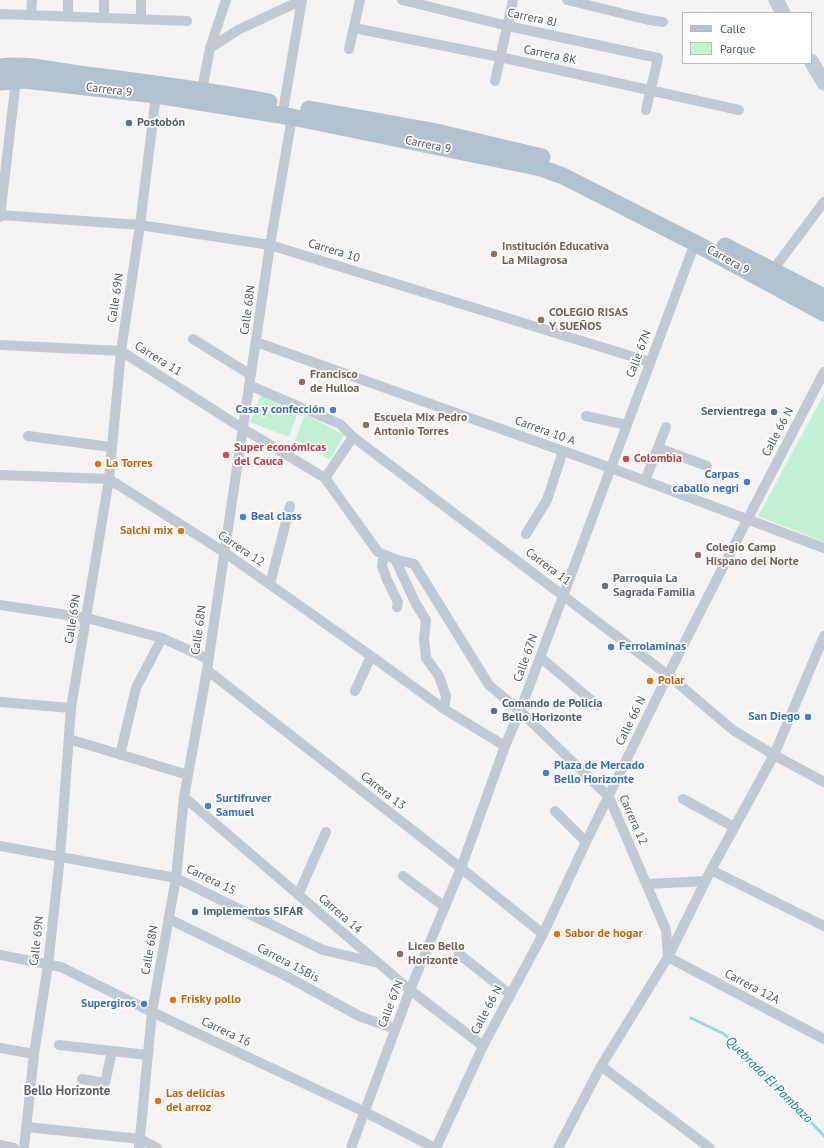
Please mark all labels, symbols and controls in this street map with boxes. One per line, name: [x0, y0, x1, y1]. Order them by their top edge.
street label: Carrera 8J: [506, 6, 558, 30]
legend: [682, 12, 812, 64]
text: Calle: [720, 21, 746, 36]
text: Parque: [720, 41, 755, 56]
street label: Carrera 8K: [522, 42, 578, 68]
street label: Carrera 9: [85, 80, 133, 100]
place label: Postobón: [137, 116, 185, 130]
marker: Postobón: [124, 118, 134, 128]
street label: Carrera 9: [404, 133, 452, 157]
street label: Carrera 10: [306, 236, 362, 266]
place label: Institución Educativa La Milagrosa: [502, 240, 609, 268]
street label: Carrera 9: [704, 242, 752, 278]
marker: Institución Educativa La Milagrosa: [489, 249, 499, 259]
street label: Calle 69N: [105, 272, 127, 324]
street label: Calle 68N: [237, 284, 259, 336]
place label: COLEGIO RISAS Y SUEÑOS: [549, 306, 628, 334]
marker: COLEGIO RISAS Y SUEÑOS: [536, 315, 546, 325]
street label: Calle 67N: [623, 328, 655, 380]
street label: Carrera 11: [132, 339, 184, 379]
place label: Francisco de Hulloa: [310, 368, 359, 396]
marker: Francisco de Hulloa: [297, 377, 307, 387]
place label: Casa y confección: [235, 403, 325, 417]
marker: Casa y confección: [328, 405, 338, 415]
place label: Servientrega: [701, 405, 766, 419]
street label: Calle 66 N: [759, 405, 797, 459]
marker: Servientrega: [769, 407, 779, 417]
place label: Escuela Mix Pedro Antonio Torres: [374, 411, 467, 439]
street label: Carrera 10 A: [513, 413, 577, 449]
marker: Escuela Mix Pedro Antonio Torres: [361, 420, 371, 430]
place label: Super económicas del Cauca: [234, 441, 326, 469]
marker: Super económicas del Cauca: [221, 450, 231, 460]
place label: Colombia: [634, 452, 682, 466]
marker: Colombia: [621, 454, 631, 464]
place label: La Torres: [106, 457, 152, 471]
marker: La Torres: [93, 459, 103, 469]
place label: Carpas caballo negri: [672, 468, 739, 496]
marker: Carpas caballo negri: [742, 477, 752, 487]
place label: Beal class: [251, 510, 302, 524]
marker: Beal class: [238, 512, 248, 522]
place label: Salchi mix: [120, 524, 173, 538]
marker: Salchi mix: [176, 526, 186, 536]
street label: Carrera 12: [215, 528, 267, 570]
place label: Colegio Camp Hispano del Norte: [706, 541, 799, 569]
street label: Carrera 11: [522, 545, 574, 589]
marker: Colegio Camp Hispano del Norte: [693, 550, 703, 560]
place label: Parroquia La Sagrada Familia: [613, 572, 695, 600]
marker: Parroquia La Sagrada Familia: [600, 581, 610, 591]
street label: Calle 69N: [62, 593, 84, 645]
street label: Calle 68N: [188, 604, 210, 656]
street label: Calle 67N: [511, 632, 541, 684]
place label: Ferrolaminas: [619, 640, 686, 654]
marker: Ferrolaminas: [606, 642, 616, 652]
place label: Polar: [658, 674, 685, 688]
marker: Polar: [645, 676, 655, 686]
street label: Calle 66 N: [613, 694, 649, 748]
place label: Comando de Policia Bello Horizonte: [502, 697, 602, 725]
marker: Comando de Policia Bello Horizonte: [489, 706, 499, 716]
place label: San Diego: [748, 710, 800, 724]
marker: San Diego: [803, 712, 813, 722]
place label: Plaza de Mercado Bello Horizonte: [554, 759, 644, 787]
marker: Plaza de Mercado Bello Horizonte: [541, 768, 551, 778]
street label: Carrera 13: [358, 769, 408, 813]
place label: Surtifruver Samuel: [216, 792, 271, 820]
street label: Carrera 12: [616, 793, 650, 847]
marker: Surtifruver Samuel: [203, 801, 213, 811]
street label: Carrera 15: [184, 862, 238, 898]
street label: Carrera 14: [315, 891, 365, 937]
place label: Implementos SIFAR: [203, 905, 304, 919]
marker: Implementos SIFAR: [190, 907, 200, 917]
street label: Calle 69N: [27, 915, 47, 967]
street label: Calle 68N: [139, 924, 161, 976]
place label: Sabor de hogar: [565, 927, 643, 941]
marker: Sabor de hogar: [552, 929, 562, 939]
place label: Liceo Bello Horizonte: [408, 940, 465, 968]
street label: Carrera 15Bis: [254, 941, 322, 985]
marker: Liceo Bello Horizonte: [395, 949, 405, 959]
street label: Carrera 12A: [722, 967, 782, 1007]
street label: Calle 67N: [375, 978, 407, 1030]
street label: Calle 66 N: [468, 983, 506, 1037]
place label: Frisky pollo: [181, 993, 241, 1007]
marker: Frisky pollo: [168, 995, 178, 1005]
place label: Supergiros: [81, 997, 136, 1011]
marker: Supergiros: [139, 999, 149, 1009]
street label: Carrera 16: [199, 1014, 253, 1050]
water label: Quebrada El Pambazo: [722, 1033, 816, 1127]
district label: Bello Horizonte: [24, 1083, 110, 1099]
place label: Las delicias del arroz: [166, 1087, 225, 1115]
marker: Las delicias del arroz: [153, 1096, 163, 1106]

